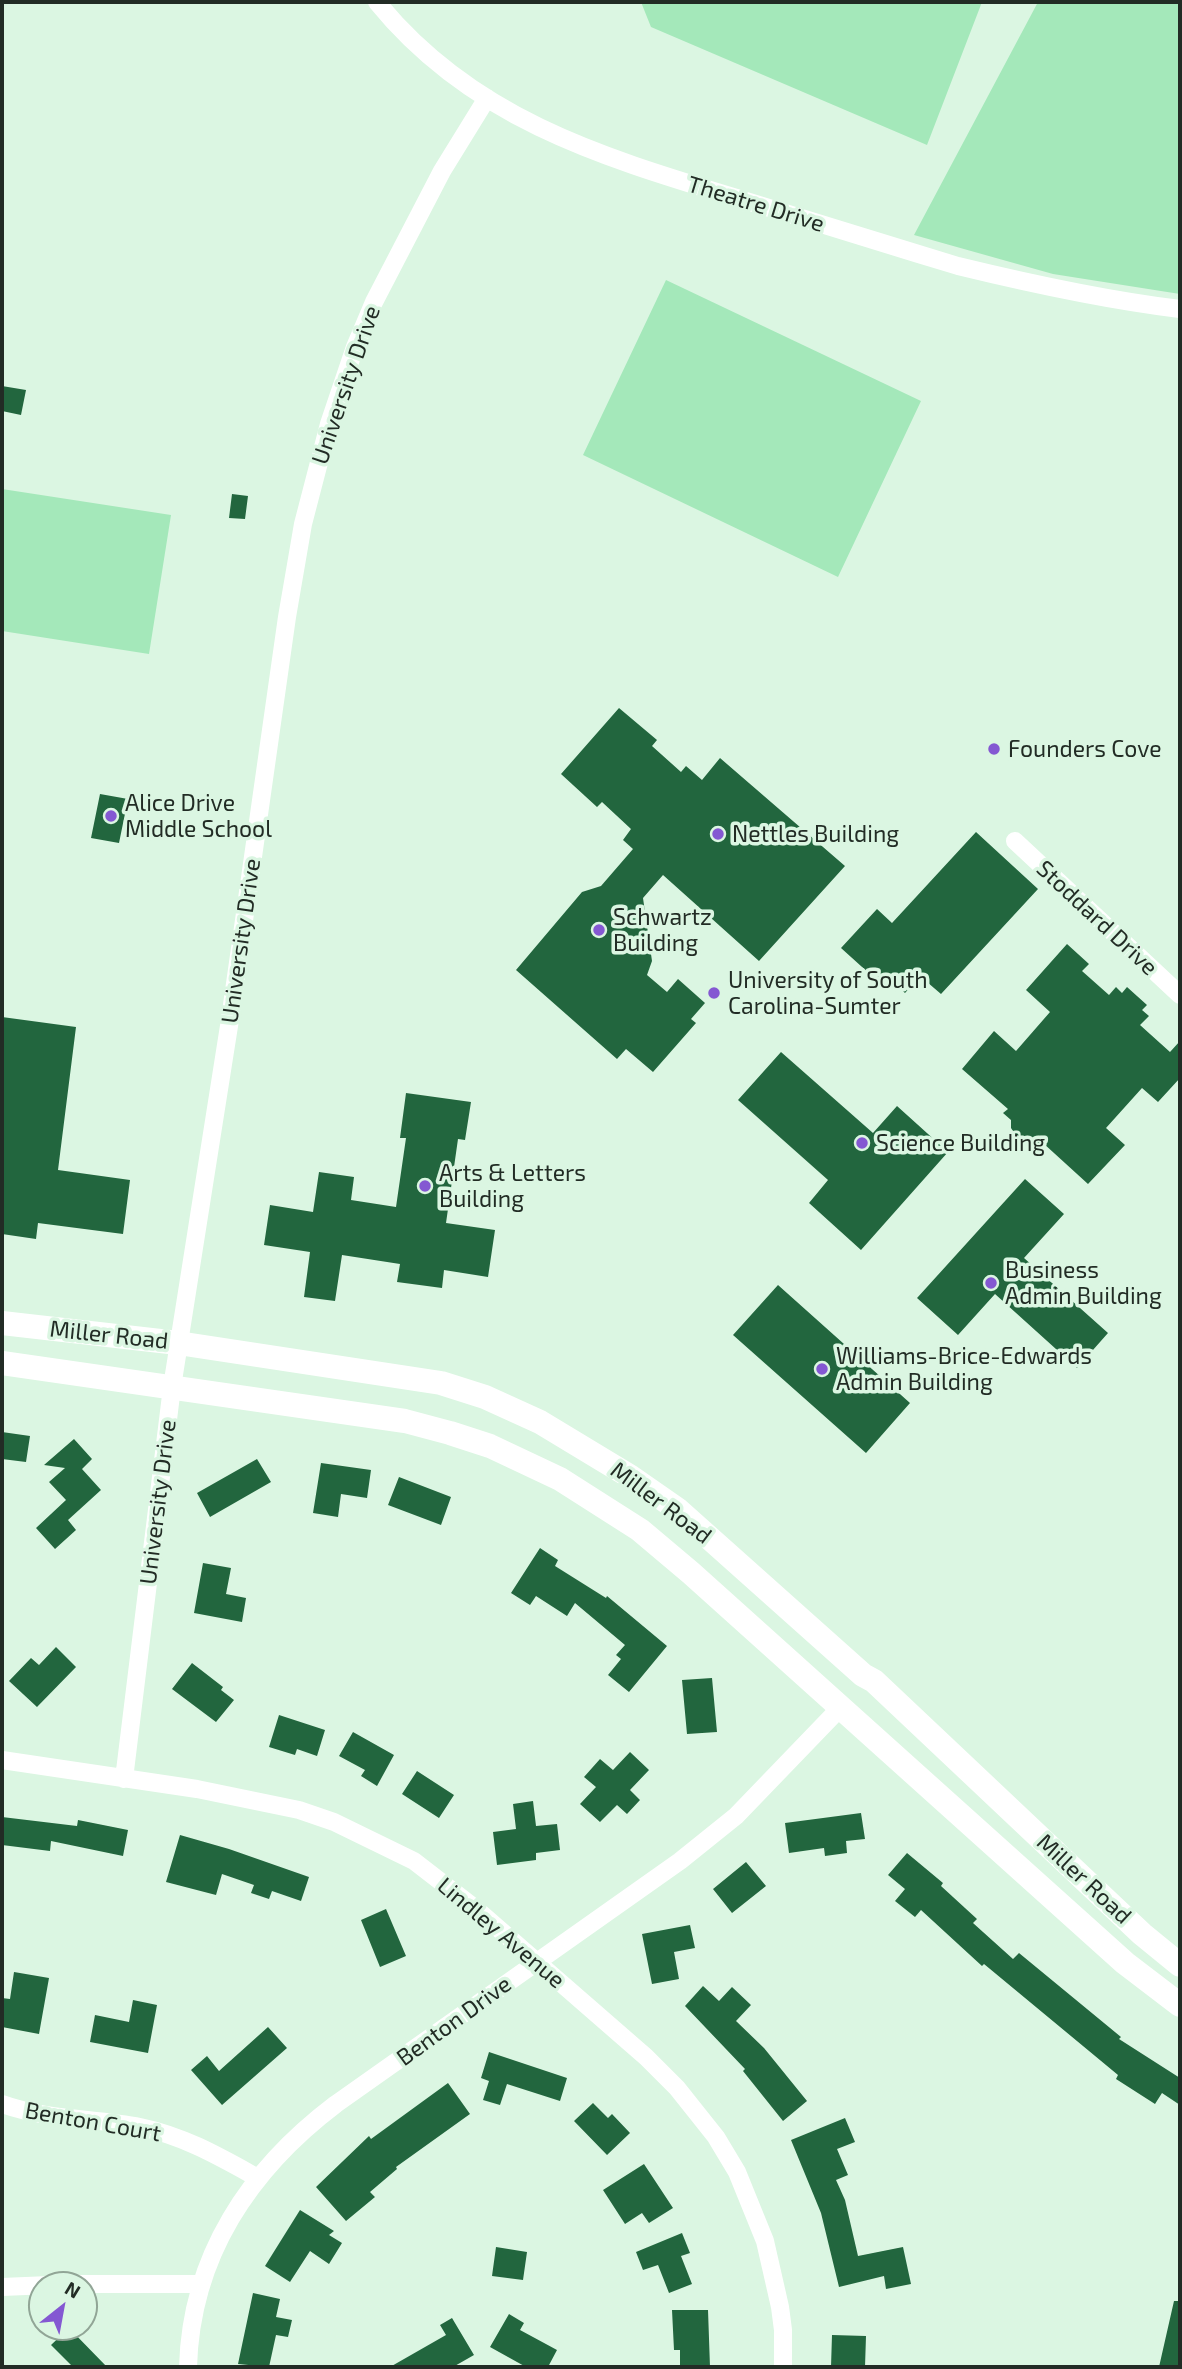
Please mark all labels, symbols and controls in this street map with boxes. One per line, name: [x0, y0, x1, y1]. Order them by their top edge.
street label: Theatre Drive: [684, 170, 828, 238]
street label: University Drive: [306, 302, 386, 468]
place label: Founders Cove: [1008, 735, 1162, 763]
marker: Founders Cove: [986, 741, 1002, 757]
place label: Alice Drive Middle School: [125, 789, 272, 843]
marker: Alice Drive Middle School: [103, 808, 119, 824]
place label: Nettles Building: [732, 820, 899, 848]
marker: Nettles Building: [710, 826, 726, 842]
street label: Stoddard Drive: [1031, 855, 1163, 981]
street label: University Drive: [216, 857, 266, 1025]
place label: Schwartz Building: [613, 903, 712, 957]
marker: Schwartz Building: [591, 922, 607, 938]
place label: University of South Carolina-Sumter: [728, 966, 928, 1020]
marker: University of South Carolina-Sumter: [706, 985, 722, 1001]
place label: Science Building: [876, 1129, 1045, 1157]
marker: Science Building: [854, 1135, 870, 1151]
place label: Arts & Letters Building: [439, 1159, 586, 1213]
marker: Arts & Letters Building: [417, 1178, 433, 1194]
place label: Business Admin Building: [1005, 1256, 1162, 1310]
marker: Business Admin Building: [983, 1275, 999, 1291]
street label: Miller Road: [48, 1315, 170, 1355]
place label: Williams-Brice-Edwards Admin Building: [836, 1342, 1092, 1396]
marker: Williams-Brice-Edwards Admin Building: [814, 1361, 830, 1377]
street label: University Drive: [134, 1418, 182, 1586]
street label: Miller Road: [605, 1456, 717, 1550]
street label: Miller Road: [1031, 1828, 1137, 1930]
street label: Lindley Avenue: [432, 1872, 570, 1994]
street label: Benton Drive: [391, 1970, 517, 2072]
street label: Benton Court: [23, 2096, 163, 2148]
north arrow: [28, 2271, 98, 2341]
text: N: [61, 2276, 85, 2303]

